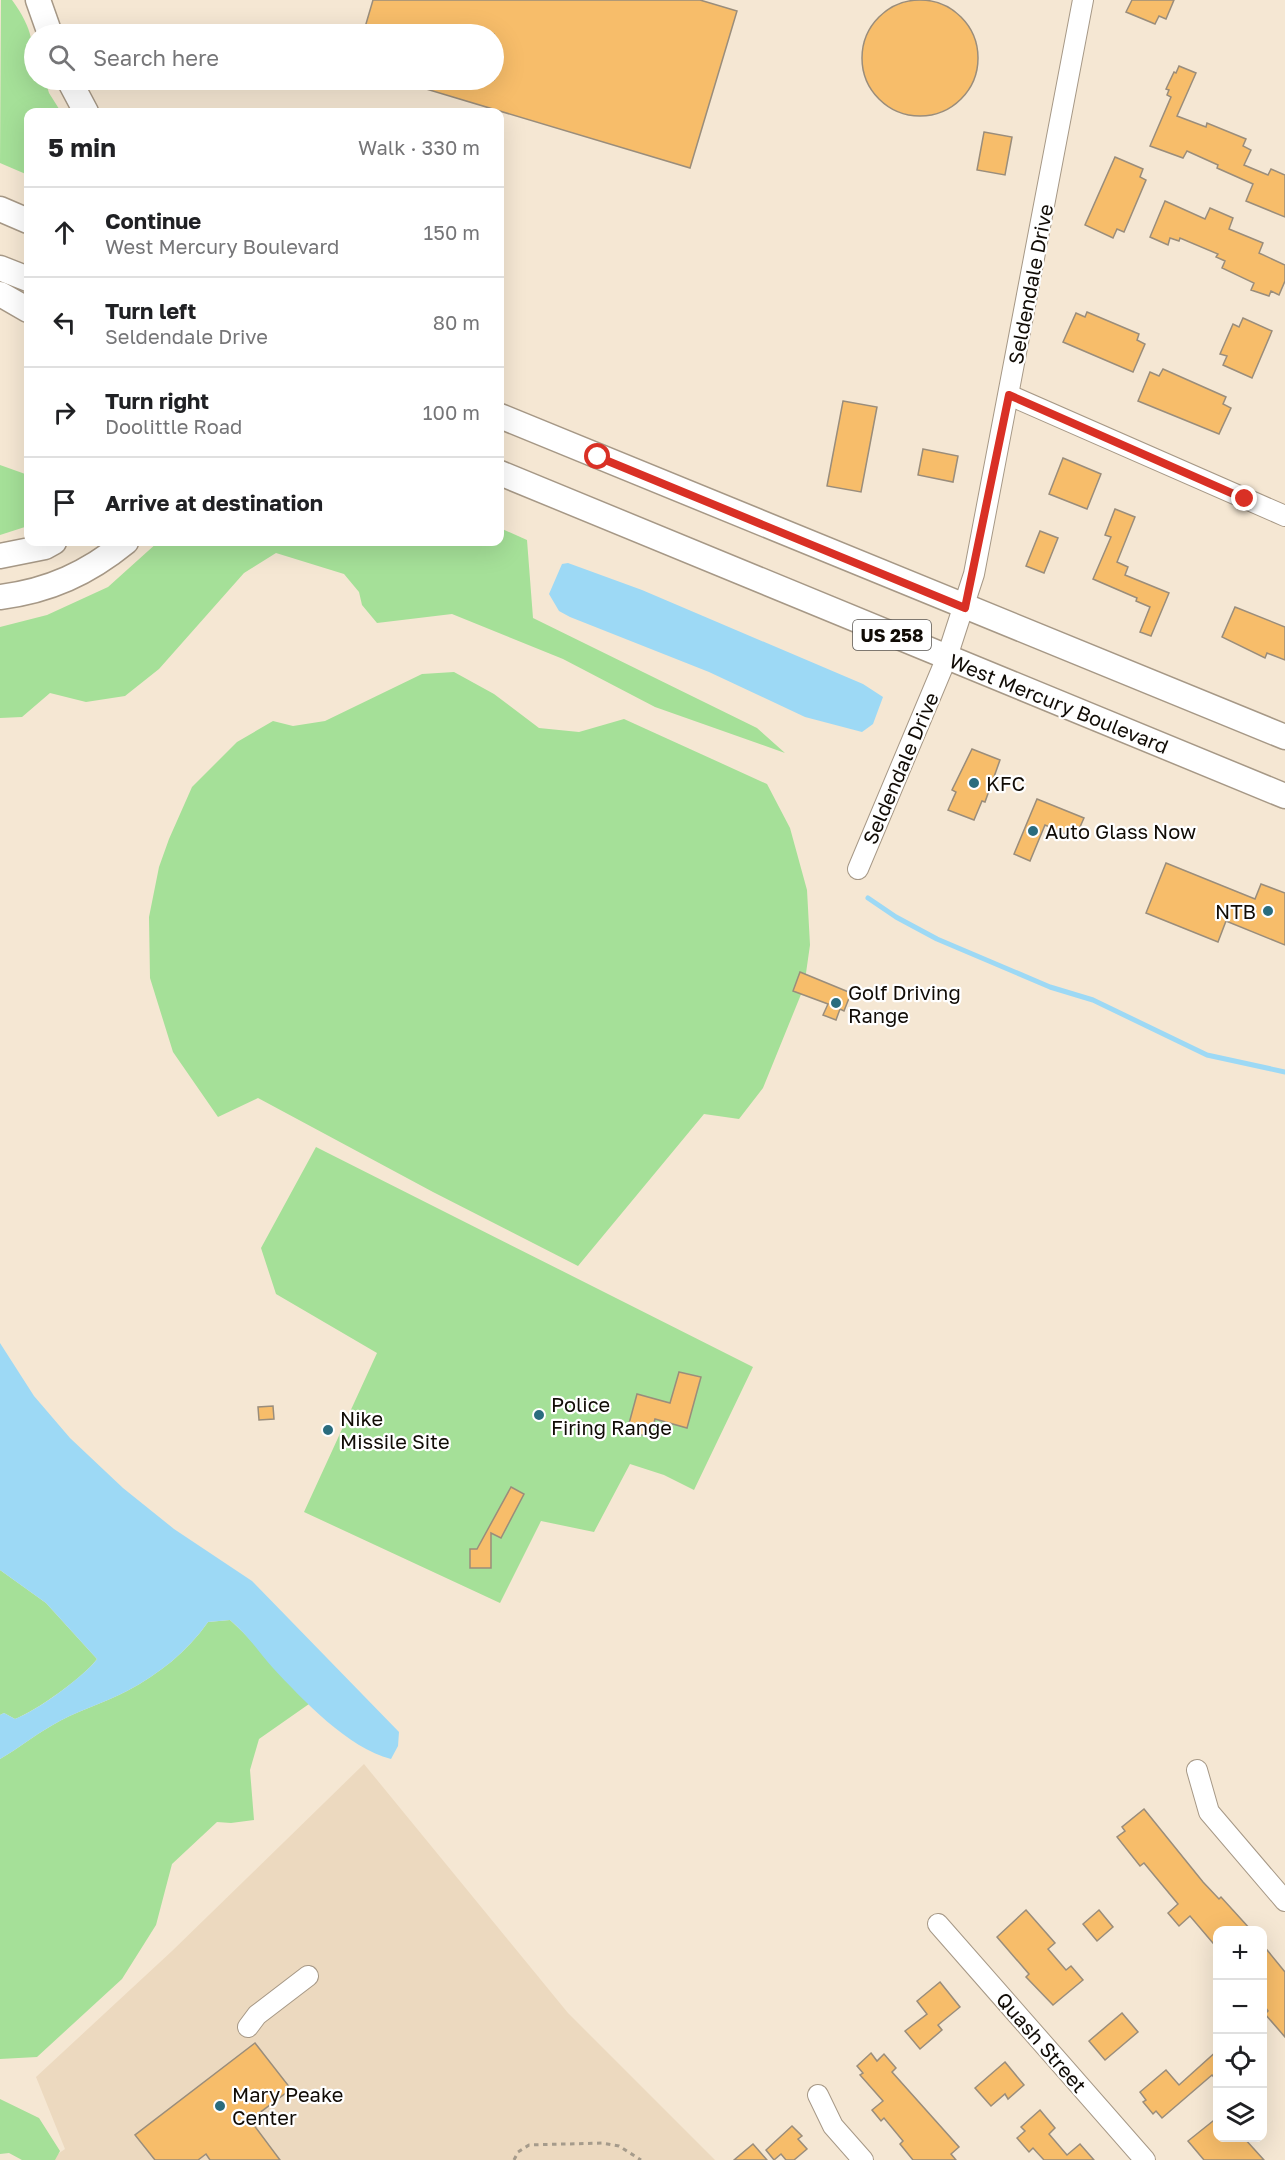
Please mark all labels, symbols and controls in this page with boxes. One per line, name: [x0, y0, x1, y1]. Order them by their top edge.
search box: [24, 24, 504, 90]
icon: search: [45, 41, 78, 74]
text: Search here: [93, 44, 219, 71]
text: 5 min: [48, 132, 116, 163]
text: Walk · 330 m: [358, 135, 480, 159]
street label: Seldendale Drive: [1003, 202, 1057, 366]
text: Continue: [105, 207, 201, 234]
icon: ahead: [48, 216, 81, 249]
text: 150 m: [424, 220, 480, 244]
text: West Mercury Boulevard: [105, 234, 339, 258]
text: Turn left: [105, 297, 196, 324]
icon: left: [48, 306, 81, 339]
text: 80 m: [433, 310, 480, 334]
text: Seldendale Drive: [105, 324, 268, 348]
text: Turn right: [105, 387, 209, 414]
icon: right: [48, 396, 81, 429]
text: 100 m: [423, 400, 480, 424]
text: Doolittle Road: [105, 414, 242, 438]
route start: [584, 443, 610, 469]
route end: [1231, 485, 1257, 511]
icon: arrive: [48, 486, 81, 519]
text: Arrive at destination: [105, 489, 323, 516]
road number: US 258: [853, 620, 931, 650]
street label: West Mercury Boulevard: [946, 648, 1172, 758]
street label: Seldendale Drive: [857, 688, 943, 848]
place label: KFC: [986, 771, 1025, 795]
marker: KFC: [967, 776, 981, 790]
place label: Auto Glass Now: [1045, 819, 1196, 843]
marker: Auto Glass Now: [1026, 824, 1040, 838]
place label: NTB: [1215, 899, 1256, 923]
marker: NTB: [1261, 904, 1275, 918]
place label: Golf Driving Range: [848, 980, 961, 1027]
marker: Golf Driving Range: [829, 996, 843, 1010]
place label: Police Firing Range: [551, 1392, 672, 1439]
place label: Nike Missile Site: [340, 1406, 450, 1453]
marker: Police Firing Range: [532, 1408, 546, 1422]
marker: Nike Missile Site: [321, 1423, 335, 1437]
map controls: [1213, 1926, 1267, 2142]
button: +: [1213, 1926, 1267, 1980]
button: −: [1213, 1980, 1267, 2034]
street label: Quash Street: [992, 1987, 1092, 2097]
button: locate: [1213, 2034, 1267, 2088]
place label: Mary Peake Center: [232, 2082, 343, 2129]
button: layers: [1213, 2088, 1267, 2142]
marker: Mary Peake Center: [213, 2099, 227, 2113]

